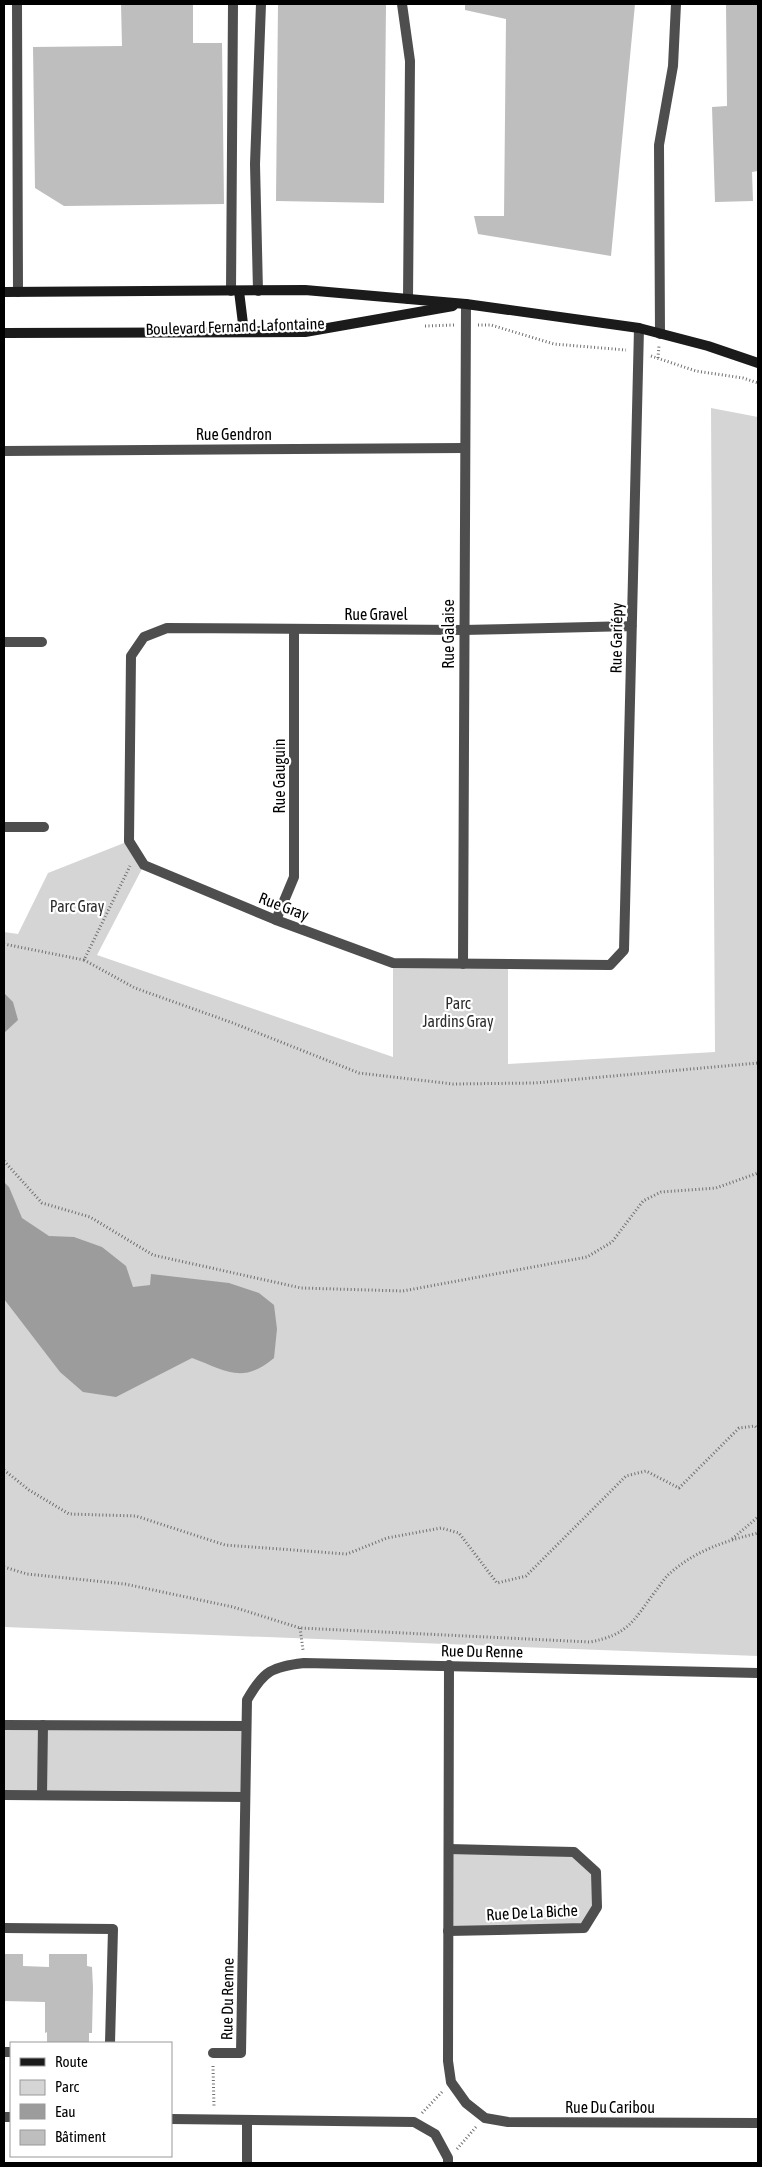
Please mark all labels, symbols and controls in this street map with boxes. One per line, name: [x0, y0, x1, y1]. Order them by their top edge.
street label: Boulevard Fernand-Lafontaine: [145, 314, 325, 338]
street label: Rue Gendron: [196, 425, 272, 443]
street label: Rue Galaise: [439, 599, 457, 669]
street label: Rue Gariépy: [606, 602, 627, 674]
street label: Rue Gravel: [344, 605, 408, 623]
street label: Rue Gauguin: [270, 739, 289, 813]
street label: Rue Gray: [256, 888, 312, 925]
park label: Parc Gray: [50, 897, 105, 916]
park label: Parc Jardins Gray: [422, 994, 494, 1031]
street label: Rue Du Renne: [441, 1641, 523, 1661]
street label: Rue De La Biche: [486, 1901, 578, 1923]
street label: Rue Du Renne: [217, 1958, 237, 2040]
legend: [10, 2042, 172, 2157]
text: Route: [55, 2053, 88, 2070]
text: Parc: [55, 2078, 79, 2095]
street label: Rue Du Caribou: [565, 2098, 655, 2116]
text: Eau: [55, 2103, 76, 2120]
text: Bâtiment: [55, 2128, 106, 2145]

